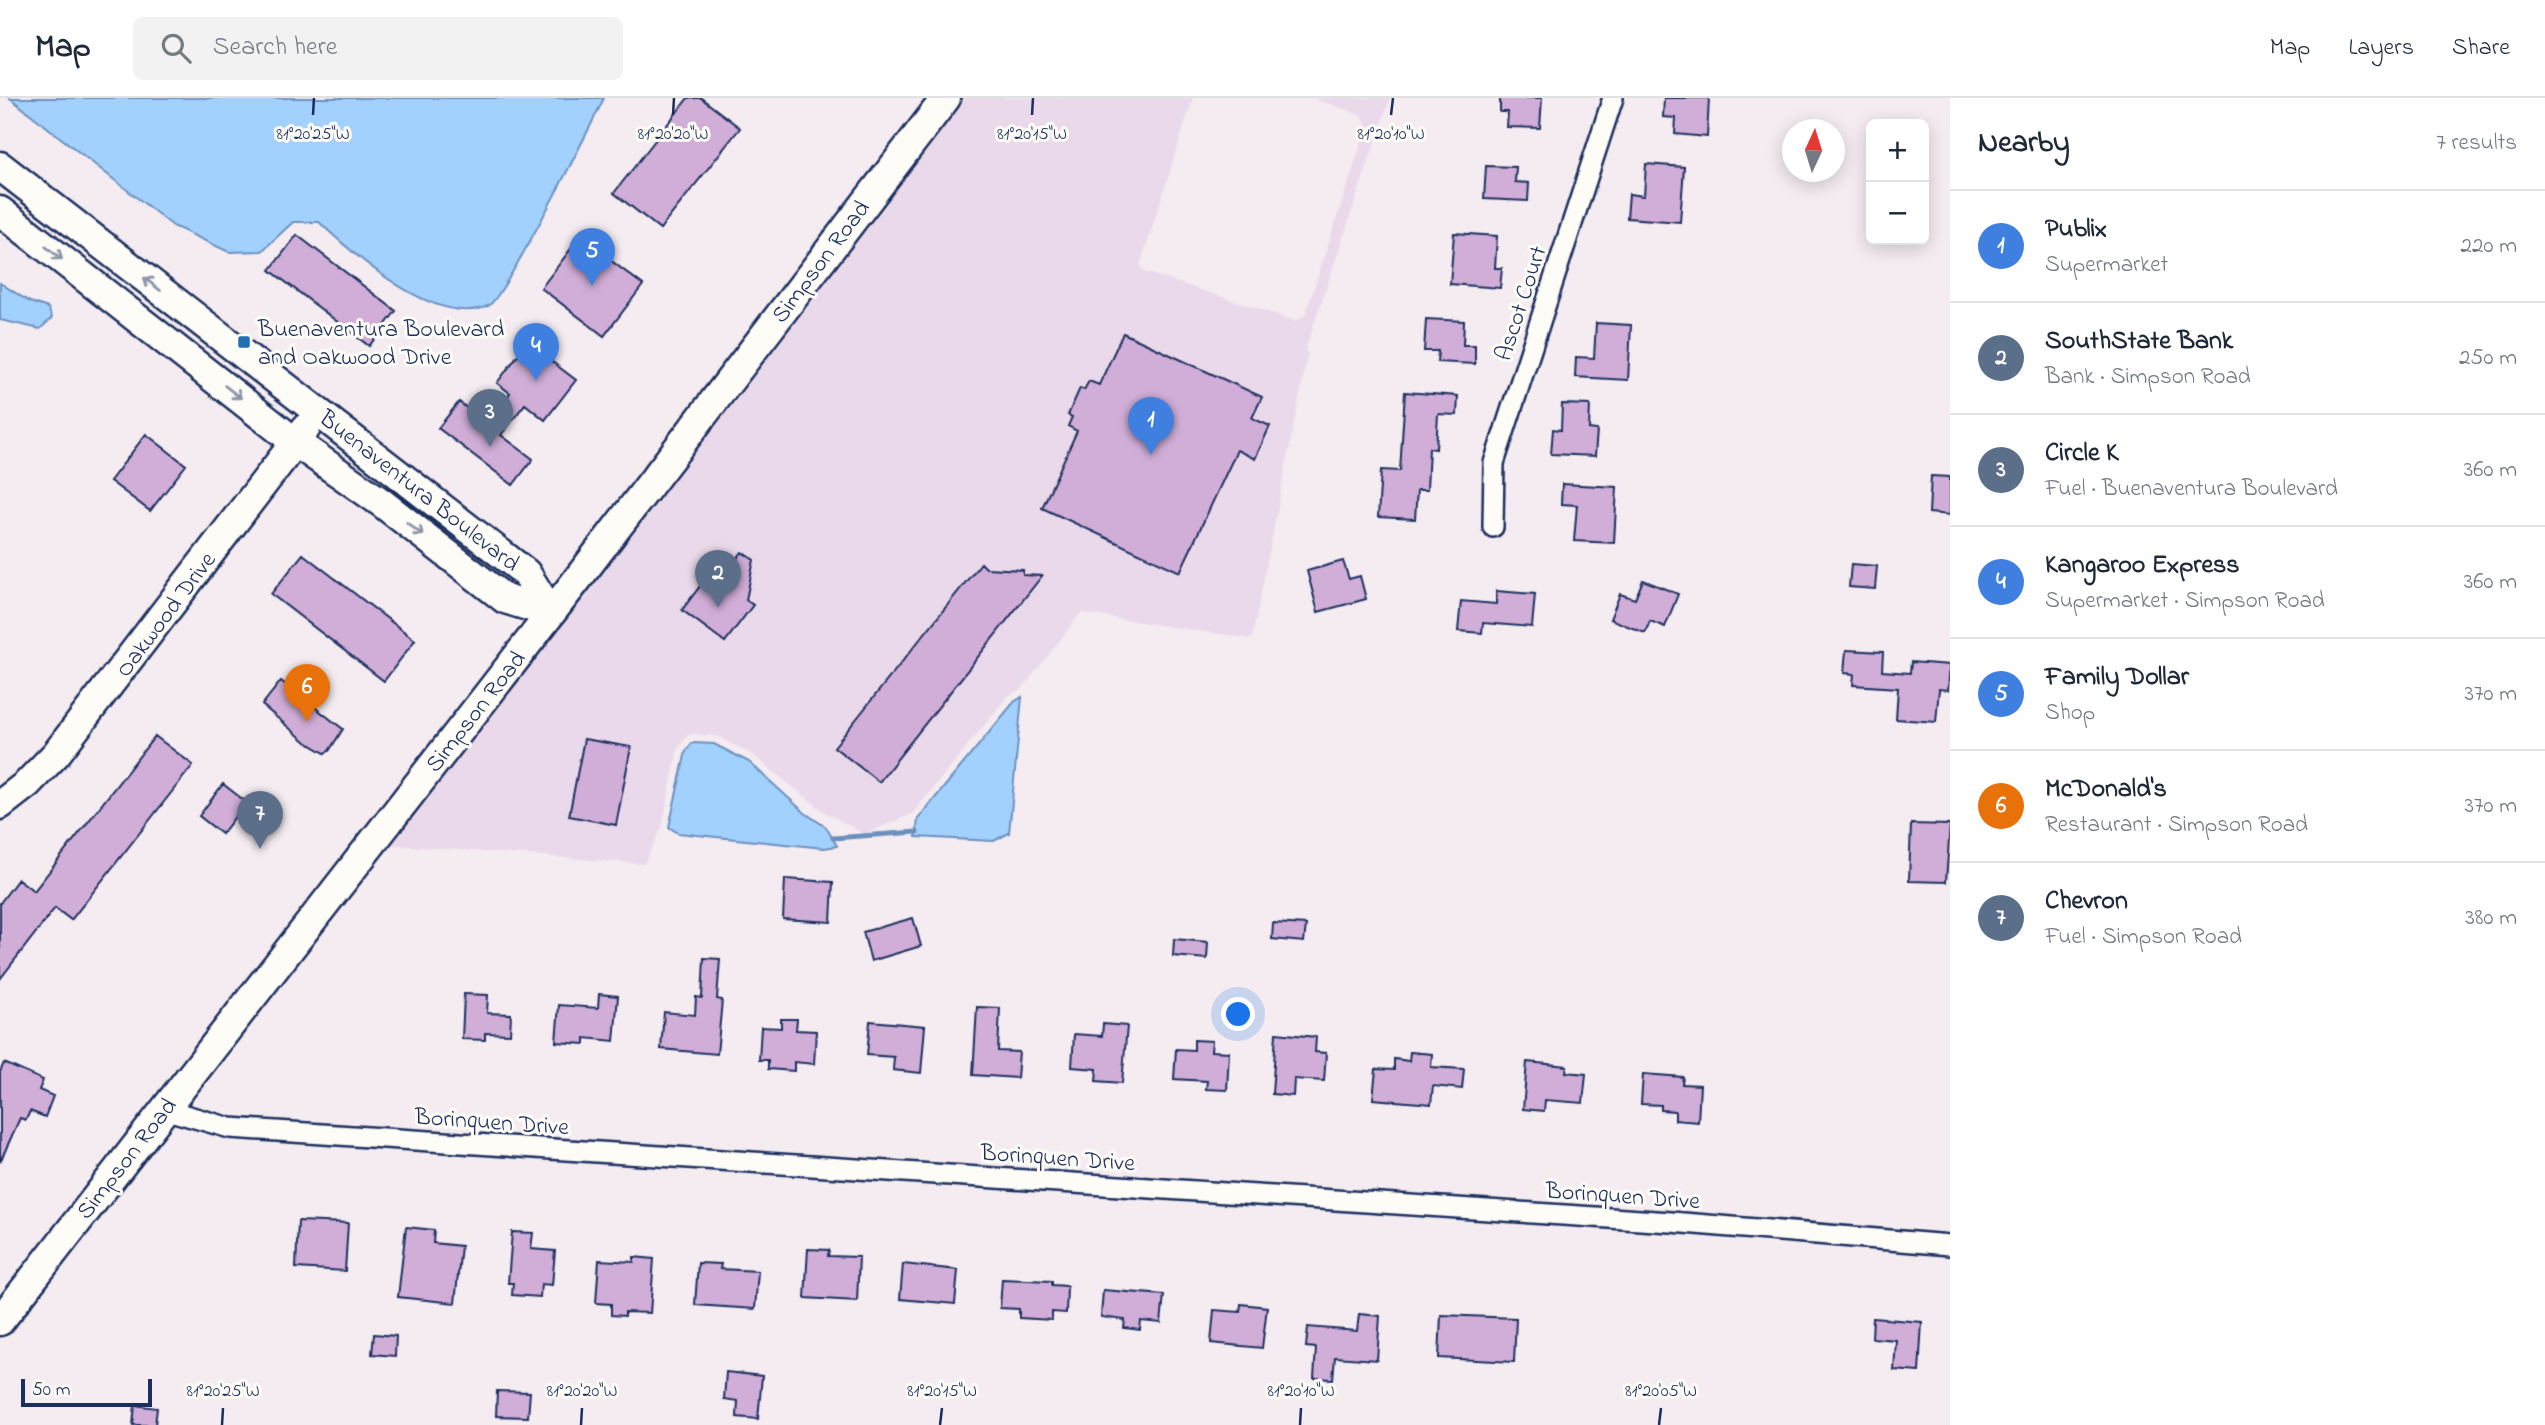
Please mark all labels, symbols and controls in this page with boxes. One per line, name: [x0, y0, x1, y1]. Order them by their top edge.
search box: [133, 17, 623, 80]
text: Map: [35, 24, 91, 72]
icon: search: [157, 29, 195, 67]
text: Search here: [213, 29, 337, 67]
text: Map: [2270, 31, 2310, 66]
text: Layers: [2348, 31, 2414, 66]
text: Share: [2452, 31, 2510, 66]
north arrow: [1782, 119, 1845, 182]
map controls: [1866, 119, 1929, 245]
button: +: [1866, 119, 1929, 182]
text: 81°20'25"W: [276, 122, 350, 148]
text: 81°20'20"W: [638, 122, 708, 148]
text: 81°20'15"W: [997, 122, 1067, 148]
text: 81°20'10"W: [1357, 122, 1425, 148]
text: Nearby: [1978, 122, 2070, 166]
text: 7 results: [2436, 127, 2517, 160]
button: −: [1866, 182, 1929, 245]
street label: Simpson Road: [764, 193, 880, 331]
text: Publix: [2045, 211, 2107, 249]
pin: 5: [569, 228, 615, 286]
text: 1: [1997, 230, 2005, 263]
text: 220 m: [2461, 230, 2517, 263]
street label: Ascot Court: [1487, 242, 1557, 366]
one-way arrow: [44, 245, 63, 260]
text: Supermarket: [2045, 249, 2168, 282]
one-way arrow: [144, 276, 162, 291]
place label: Buenaventura Boulevard and Oakwood Drive: [257, 313, 505, 376]
pin: 4: [513, 323, 559, 381]
text: SouthState Bank: [2045, 323, 2233, 361]
marker: Buenaventura Boulevard and Oakwood Drive: [236, 334, 252, 350]
text: 2: [1995, 342, 2007, 375]
text: 250 m: [2459, 342, 2517, 375]
text: Bank · Simpson Road: [2045, 361, 2251, 394]
one-way arrow: [224, 385, 242, 400]
pin: 3: [467, 389, 513, 447]
pin: 1: [1128, 397, 1174, 455]
street label: Buenaventura Boulevard: [310, 402, 527, 582]
text: Circle K: [2045, 435, 2119, 473]
text: 3: [1996, 454, 2006, 487]
text: 360 m: [2464, 454, 2517, 487]
text: Fuel · Buenaventura Boulevard: [2045, 473, 2338, 506]
one-way arrow: [406, 522, 424, 537]
street label: Oakwood Drive: [108, 545, 226, 686]
text: Kangaroo Express: [2045, 547, 2240, 585]
pin: 2: [695, 550, 741, 608]
text: 4: [1996, 566, 2006, 599]
text: 360 m: [2464, 566, 2517, 599]
text: Supermarket · Simpson Road: [2045, 585, 2325, 618]
street label: Simpson Road: [418, 644, 536, 781]
text: Family Dollar: [2045, 659, 2189, 697]
pin: 6: [284, 664, 330, 722]
text: 5: [1994, 678, 2008, 711]
text: 370 m: [2464, 678, 2517, 711]
text: Shop: [2045, 697, 2095, 730]
text: McDonald's: [2045, 771, 2167, 809]
text: 6: [1996, 790, 2006, 823]
text: 370 m: [2464, 790, 2517, 823]
pin: 7: [237, 791, 283, 849]
text: Restaurant · Simpson Road: [2045, 809, 2308, 842]
text: Chevron: [2045, 883, 2128, 921]
text: 7: [1996, 902, 2006, 935]
text: 380 m: [2465, 902, 2517, 935]
text: Fuel · Simpson Road: [2045, 921, 2242, 954]
your location: [1221, 997, 1255, 1031]
street label: Simpson Road: [69, 1091, 187, 1228]
street label: Borinquen Drive: [413, 1101, 570, 1146]
street label: Borinquen Drive: [979, 1137, 1136, 1182]
street label: Borinquen Drive: [1544, 1175, 1701, 1220]
scale bar: [21, 1376, 152, 1408]
text: 50 m: [32, 1377, 71, 1404]
text: 81°20'25"W: [186, 1379, 260, 1405]
text: 81°20'20"W: [547, 1379, 617, 1405]
text: 81°20'15"W: [907, 1379, 977, 1405]
text: 81°20'10"W: [1267, 1379, 1335, 1405]
text: 81°20'05"W: [1625, 1379, 1697, 1405]

